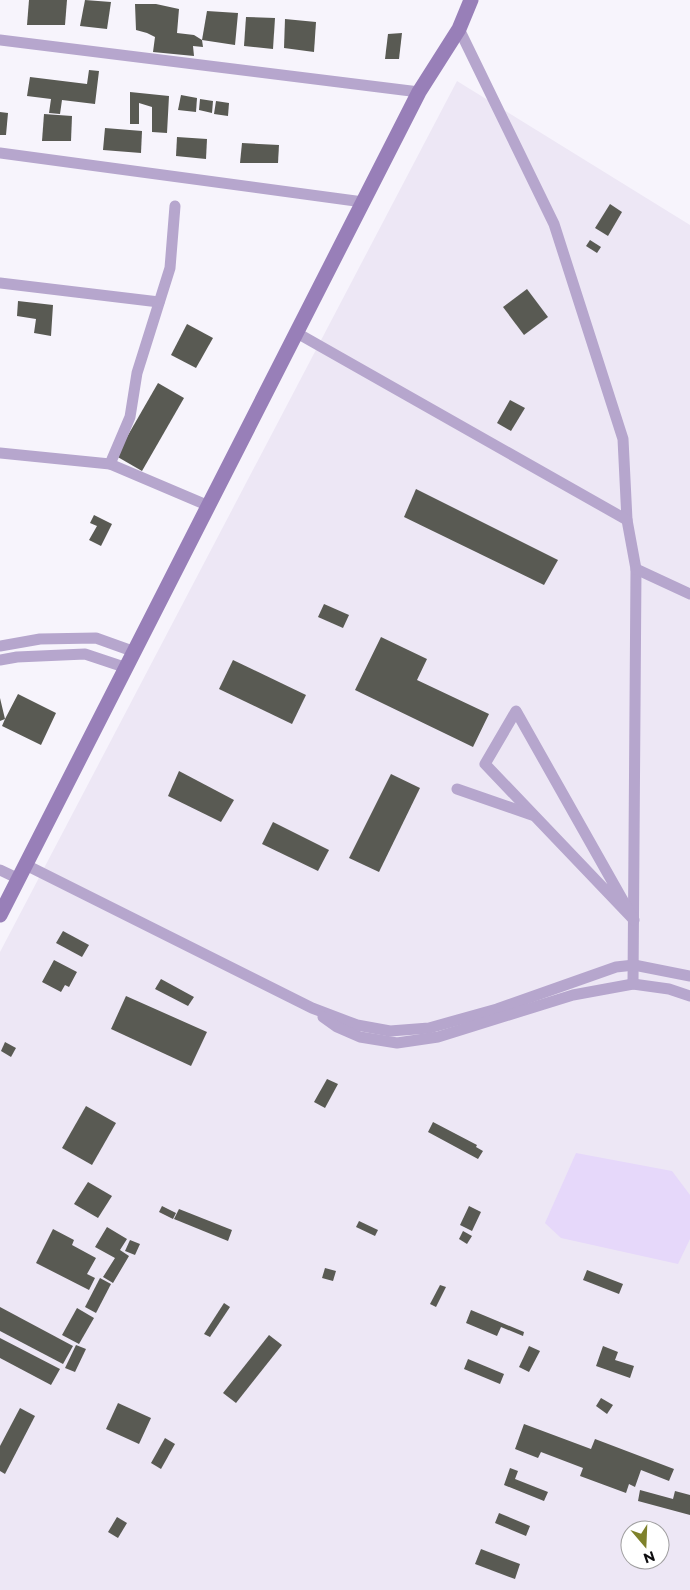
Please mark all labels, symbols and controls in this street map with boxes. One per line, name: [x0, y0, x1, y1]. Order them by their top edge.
north arrow: [620, 1520, 670, 1570]
text: N: [641, 1547, 658, 1568]

